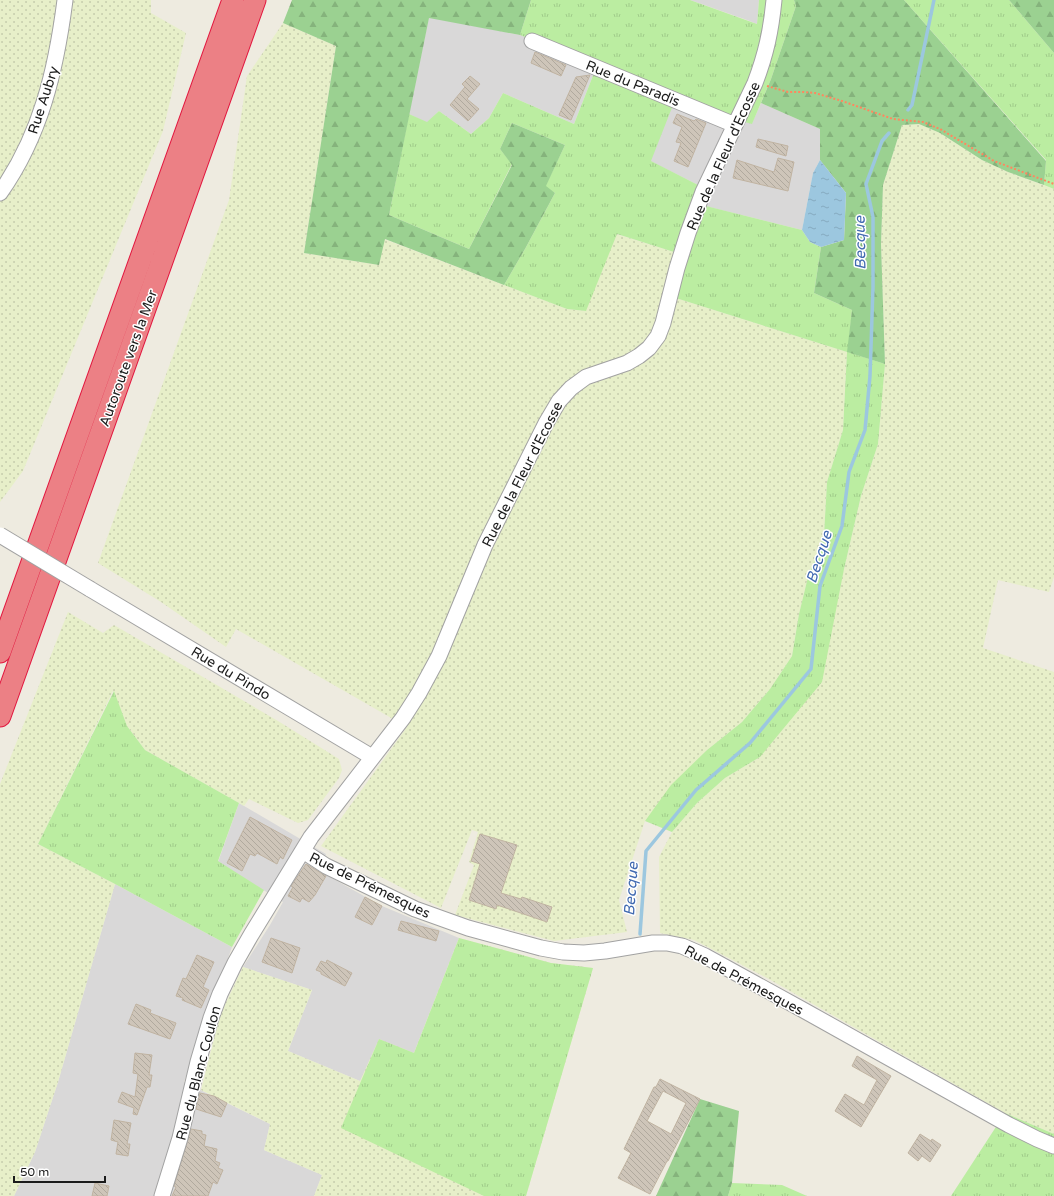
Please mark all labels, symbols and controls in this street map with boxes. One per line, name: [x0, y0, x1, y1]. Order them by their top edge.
street label: Rue du Paradis: [583, 57, 683, 110]
street label: Rue Aubry: [24, 64, 63, 136]
street label: Rue de la Fleur d'Ecosse: [683, 79, 764, 233]
water label: Becque: [851, 214, 869, 270]
street label: Autoroute vers la Mer: [96, 287, 161, 429]
street label: Rue de la Fleur d'Ecosse: [478, 399, 567, 550]
water label: Becque: [802, 527, 836, 585]
street label: Rue du Pindo: [188, 643, 274, 704]
street label: Rue de Prémesques: [307, 849, 433, 922]
water label: Becque: [620, 860, 642, 916]
street label: Rue de Prémesques: [681, 942, 806, 1019]
street label: Rue du Blanc Coulon: [172, 1004, 225, 1142]
scale bar: [14, 1158, 105, 1184]
text: 50 m: [20, 1165, 49, 1179]

